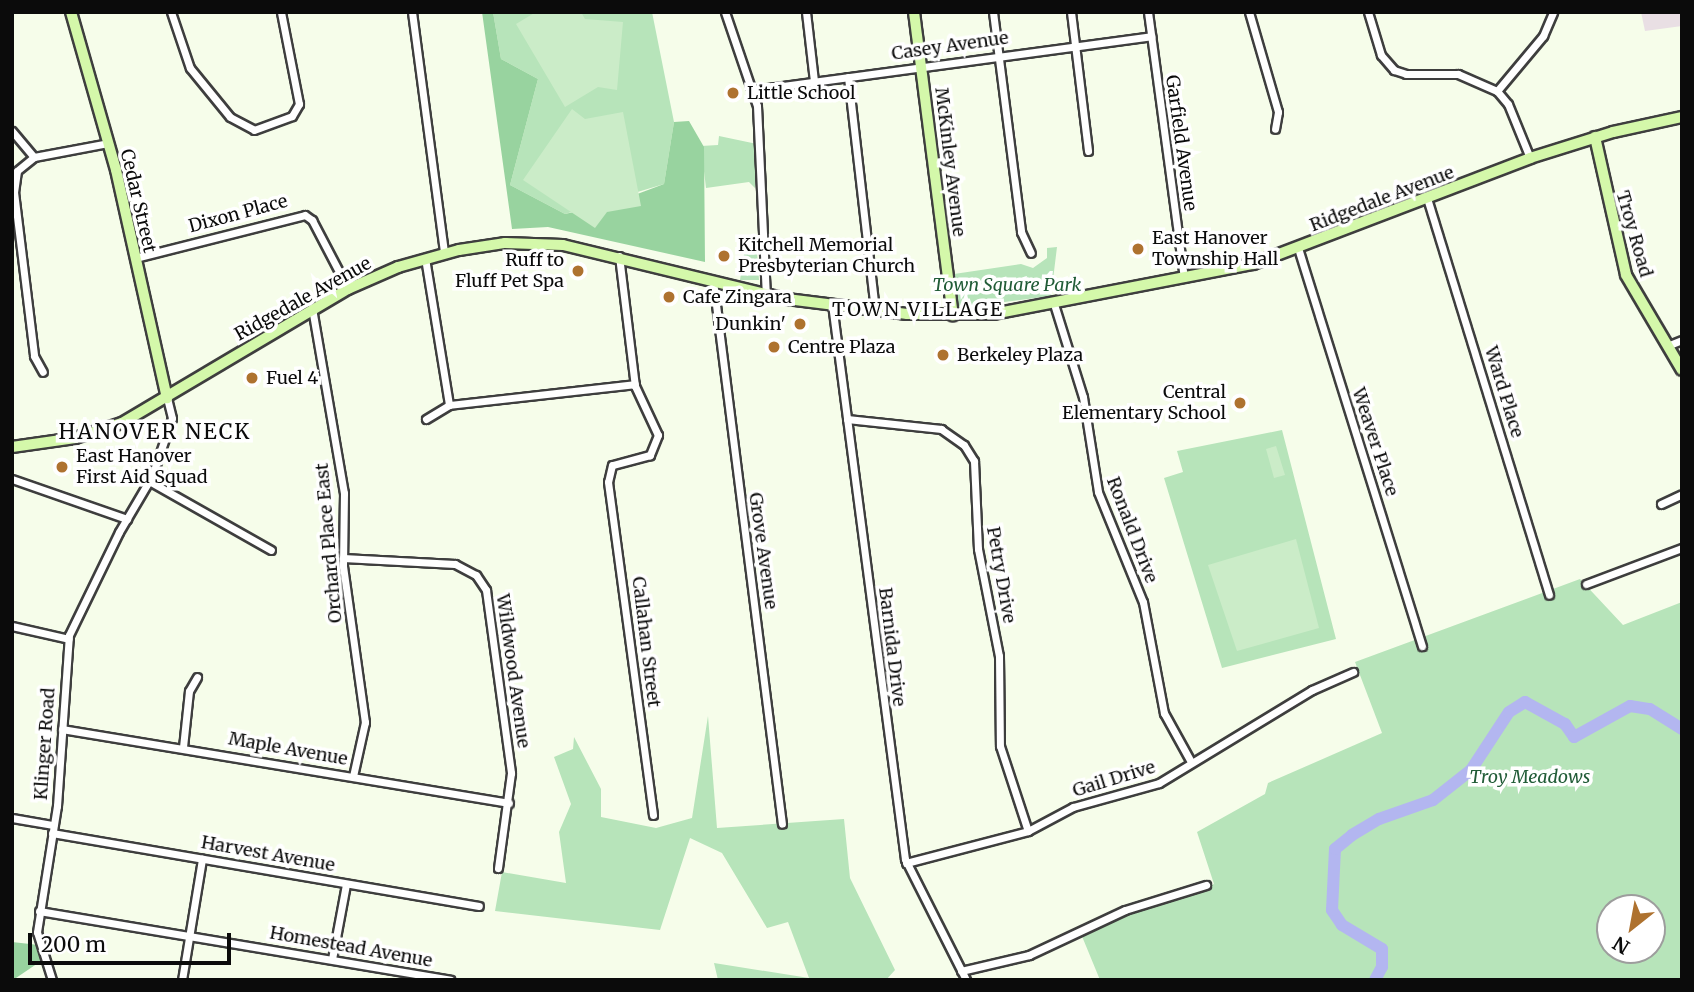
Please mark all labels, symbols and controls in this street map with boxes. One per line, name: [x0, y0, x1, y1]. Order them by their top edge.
street label: Casey Avenue: [890, 27, 1010, 65]
street label: Garfield Avenue: [1161, 74, 1201, 212]
place label: Little School: [747, 82, 856, 104]
marker: Little School: [725, 85, 741, 101]
street label: McKinley Avenue: [930, 86, 970, 238]
street label: Cedar Street: [116, 147, 160, 255]
street label: Ridgedale Avenue: [1307, 162, 1457, 236]
street label: Troy Road: [1611, 188, 1657, 280]
street label: Dixon Place: [186, 190, 290, 238]
place label: East Hanover Township Hall: [1152, 228, 1278, 270]
place label: Kitchell Memorial Presbyterian Church: [738, 235, 915, 278]
marker: East Hanover Township Hall: [1130, 241, 1146, 257]
marker: Kitchell Memorial Presbyterian Church: [716, 248, 732, 264]
place label: Ruff to Fluff Pet Spa: [455, 250, 564, 292]
street label: Ridgedale Avenue: [231, 253, 375, 345]
marker: Ruff to Fluff Pet Spa: [570, 263, 586, 279]
park label: Town Square Park: [933, 274, 1081, 296]
place label: Cafe Zingara: [683, 286, 792, 308]
marker: Cafe Zingara: [661, 289, 677, 305]
district label: TOWN VILLAGE: [833, 299, 1003, 321]
place label: Dunkin': [715, 313, 786, 335]
marker: Dunkin': [792, 316, 808, 332]
place label: Centre Plaza: [788, 336, 895, 358]
marker: Centre Plaza: [766, 339, 782, 355]
place label: Berkeley Plaza: [957, 344, 1083, 366]
street label: Ward Place: [1480, 344, 1528, 440]
marker: Berkeley Plaza: [935, 347, 951, 363]
place label: Fuel 4: [266, 367, 318, 389]
marker: Fuel 4: [244, 370, 260, 386]
place label: Central Elementary School: [1062, 382, 1226, 424]
street label: Weaver Place: [1347, 385, 1403, 499]
marker: Central Elementary School: [1232, 395, 1248, 411]
district label: HANOVER NECK: [60, 419, 250, 445]
place label: East Hanover First Aid Squad: [76, 446, 208, 489]
marker: East Hanover First Aid Squad: [54, 459, 70, 475]
street label: Orchard Place East: [311, 462, 347, 624]
street label: Ronald Drive: [1102, 474, 1162, 586]
street label: Grove Avenue: [744, 491, 782, 611]
street label: Petry Drive: [982, 525, 1020, 625]
street label: Callahan Street: [627, 575, 665, 709]
street label: Barnida Drive: [874, 586, 910, 708]
street label: Wildwood Avenue: [491, 593, 535, 749]
street label: Klinger Road: [30, 687, 60, 801]
street label: Maple Avenue: [227, 728, 349, 770]
street label: Gail Drive: [1070, 756, 1158, 802]
park label: Troy Meadows: [1470, 766, 1590, 788]
street label: Harvest Avenue: [199, 832, 337, 876]
north arrow: [1596, 894, 1666, 964]
scale bar: [32, 918, 234, 962]
street label: Homestead Avenue: [268, 922, 434, 972]
text: 200 m: [41, 931, 106, 958]
text: N: [1609, 931, 1634, 959]

